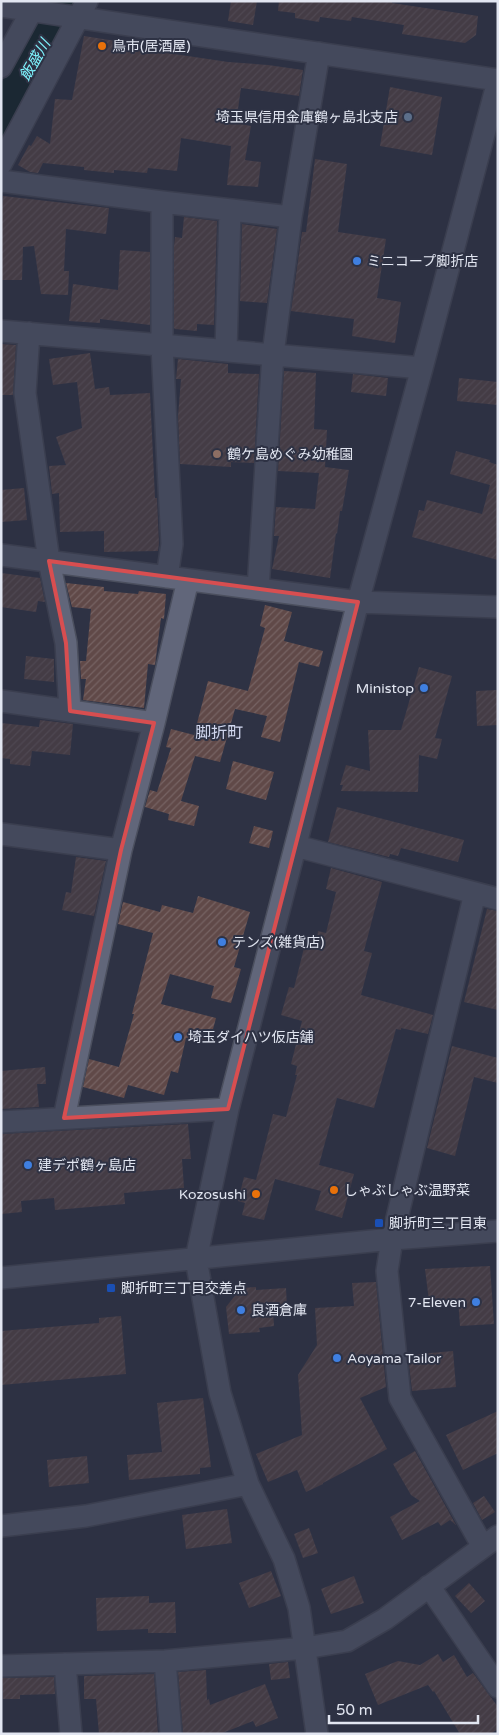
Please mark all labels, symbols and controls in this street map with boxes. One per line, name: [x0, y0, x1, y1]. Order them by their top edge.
water label: 飯盛川: [16, 34, 55, 84]
place label: 鳥市(居酒屋): [112, 38, 191, 55]
marker: 鳥市(居酒屋): [96, 40, 108, 52]
place label: 埼玉県信用金庫鶴ヶ島北支店: [216, 109, 398, 126]
marker: 埼玉県信用金庫鶴ヶ島北支店: [402, 111, 414, 123]
place label: ミニコープ脚折店: [367, 253, 478, 270]
marker: ミニコープ脚折店: [351, 255, 363, 267]
place label: 鶴ケ島めぐみ幼稚園: [227, 446, 353, 463]
marker: 鶴ケ島めぐみ幼稚園: [211, 448, 223, 460]
place label: Ministop: [356, 680, 414, 697]
marker: Ministop: [418, 682, 430, 694]
district label: 脚折町: [195, 723, 243, 743]
place label: テンズ(雑貨店): [232, 934, 324, 951]
marker: テンズ(雑貨店): [216, 936, 228, 948]
place label: 埼玉ダイハツ仮店舗: [188, 1029, 314, 1046]
marker: 埼玉ダイハツ仮店舗: [172, 1031, 184, 1043]
place label: 建デポ鶴ヶ島店: [38, 1157, 136, 1174]
marker: 建デポ鶴ヶ島店: [22, 1159, 34, 1171]
place label: しゃぶしゃぶ温野菜: [344, 1182, 470, 1199]
marker: しゃぶしゃぶ温野菜: [328, 1184, 340, 1196]
place label: Kozosushi: [179, 1186, 246, 1203]
marker: Kozosushi: [250, 1188, 262, 1200]
place label: 脚折町三丁目東: [389, 1215, 487, 1232]
marker: 脚折町三丁目東: [373, 1217, 385, 1229]
place label: 脚折町三丁目交差点: [121, 1280, 247, 1297]
marker: 脚折町三丁目交差点: [105, 1282, 117, 1294]
place label: 7-Eleven: [408, 1294, 466, 1311]
marker: 7-Eleven: [470, 1296, 482, 1308]
place label: 良酒倉庫: [251, 1302, 307, 1319]
marker: 良酒倉庫: [235, 1304, 247, 1316]
place label: Aoyama Tailor: [347, 1350, 442, 1367]
marker: Aoyama Tailor: [331, 1352, 343, 1364]
scale bar: [329, 1692, 478, 1724]
text: 50 m: [336, 1701, 373, 1719]

